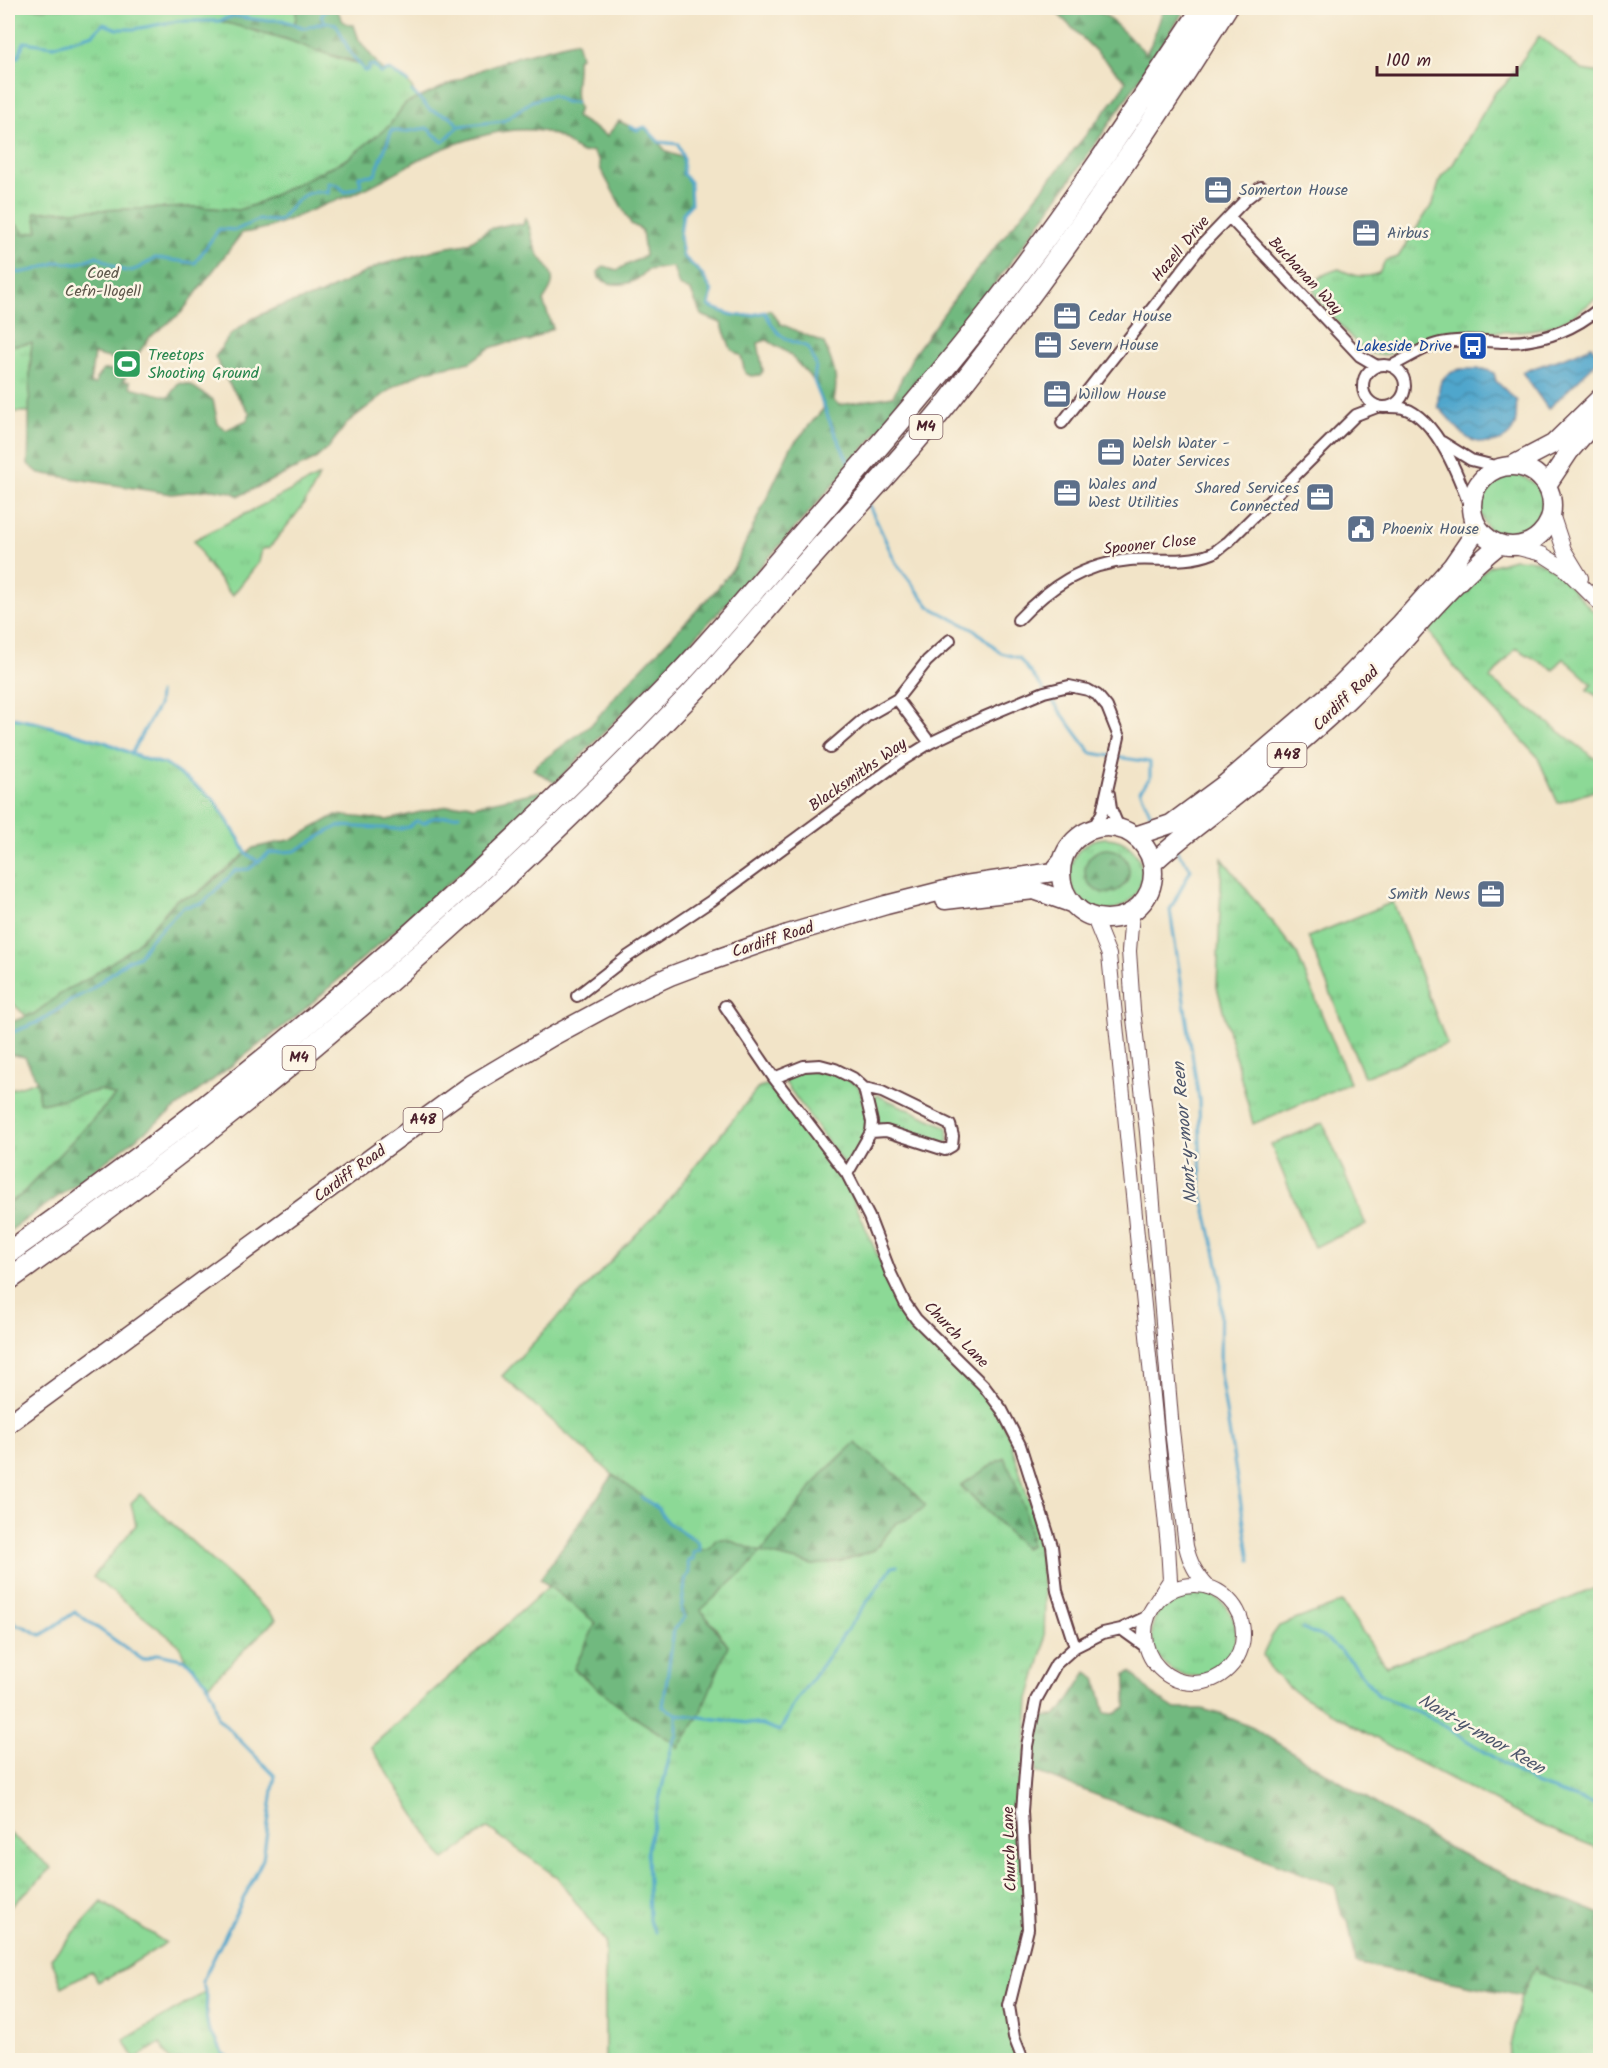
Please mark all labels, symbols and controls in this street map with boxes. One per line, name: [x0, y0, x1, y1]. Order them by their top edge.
scale bar: [1377, 39, 1516, 77]
text: 100 m: [1386, 47, 1431, 76]
office icon: Somerton House: [1202, 174, 1234, 206]
place label: Somerton House: [1239, 178, 1348, 203]
street label: Hazell Drive: [1146, 210, 1216, 288]
office icon: Airbus: [1350, 217, 1382, 249]
place label: Airbus: [1387, 221, 1429, 246]
street label: Buchanan Way: [1262, 231, 1348, 321]
park label: Coed Cefn-llogell: [65, 261, 141, 304]
office icon: Cedar House: [1051, 300, 1083, 332]
place label: Cedar House: [1088, 304, 1172, 329]
office icon: Severn House: [1032, 329, 1064, 361]
bus stop icon: Lakeside Drive: [1457, 330, 1489, 362]
place label: Severn House: [1069, 333, 1159, 358]
place label: Lakeside Drive: [1355, 334, 1452, 359]
place label: Treetops Shooting Ground: [148, 343, 260, 386]
sports icon: Treetops Shooting Ground: [111, 348, 143, 380]
office icon: Willow House: [1041, 378, 1073, 410]
place label: Willow House: [1078, 382, 1166, 407]
road number: M4: [910, 415, 942, 439]
place label: Welsh Water - Water Services: [1132, 431, 1230, 474]
office icon: Welsh Water - Water Services: [1095, 436, 1127, 468]
place label: Wales and West Utilities: [1088, 472, 1179, 515]
place label: Shared Services Connected: [1195, 476, 1300, 519]
office icon: Wales and West Utilities: [1051, 477, 1083, 509]
office icon: Shared Services Connected: [1304, 481, 1336, 513]
public building icon: Phoenix House: [1345, 513, 1377, 545]
place label: Phoenix House: [1382, 517, 1479, 542]
street label: Spooner Close: [1103, 528, 1197, 562]
street label: Cardiff Road: [1307, 660, 1386, 737]
street label: Blacksmiths Way: [804, 731, 913, 818]
road number: A48: [1268, 743, 1306, 767]
office icon: Smith News: [1475, 878, 1507, 910]
place label: Smith News: [1388, 882, 1470, 907]
street label: Cardiff Road: [729, 915, 818, 965]
road number: M4: [282, 1046, 316, 1070]
water label: Nant-y-moor Reen: [1165, 1059, 1207, 1205]
road number: A48: [404, 1108, 442, 1132]
street label: Cardiff Road: [308, 1138, 392, 1209]
street label: Church Lane: [917, 1296, 995, 1374]
water label: Nant-y-moor Reen: [1412, 1687, 1551, 1784]
street label: Church Lane: [996, 1806, 1024, 1892]

